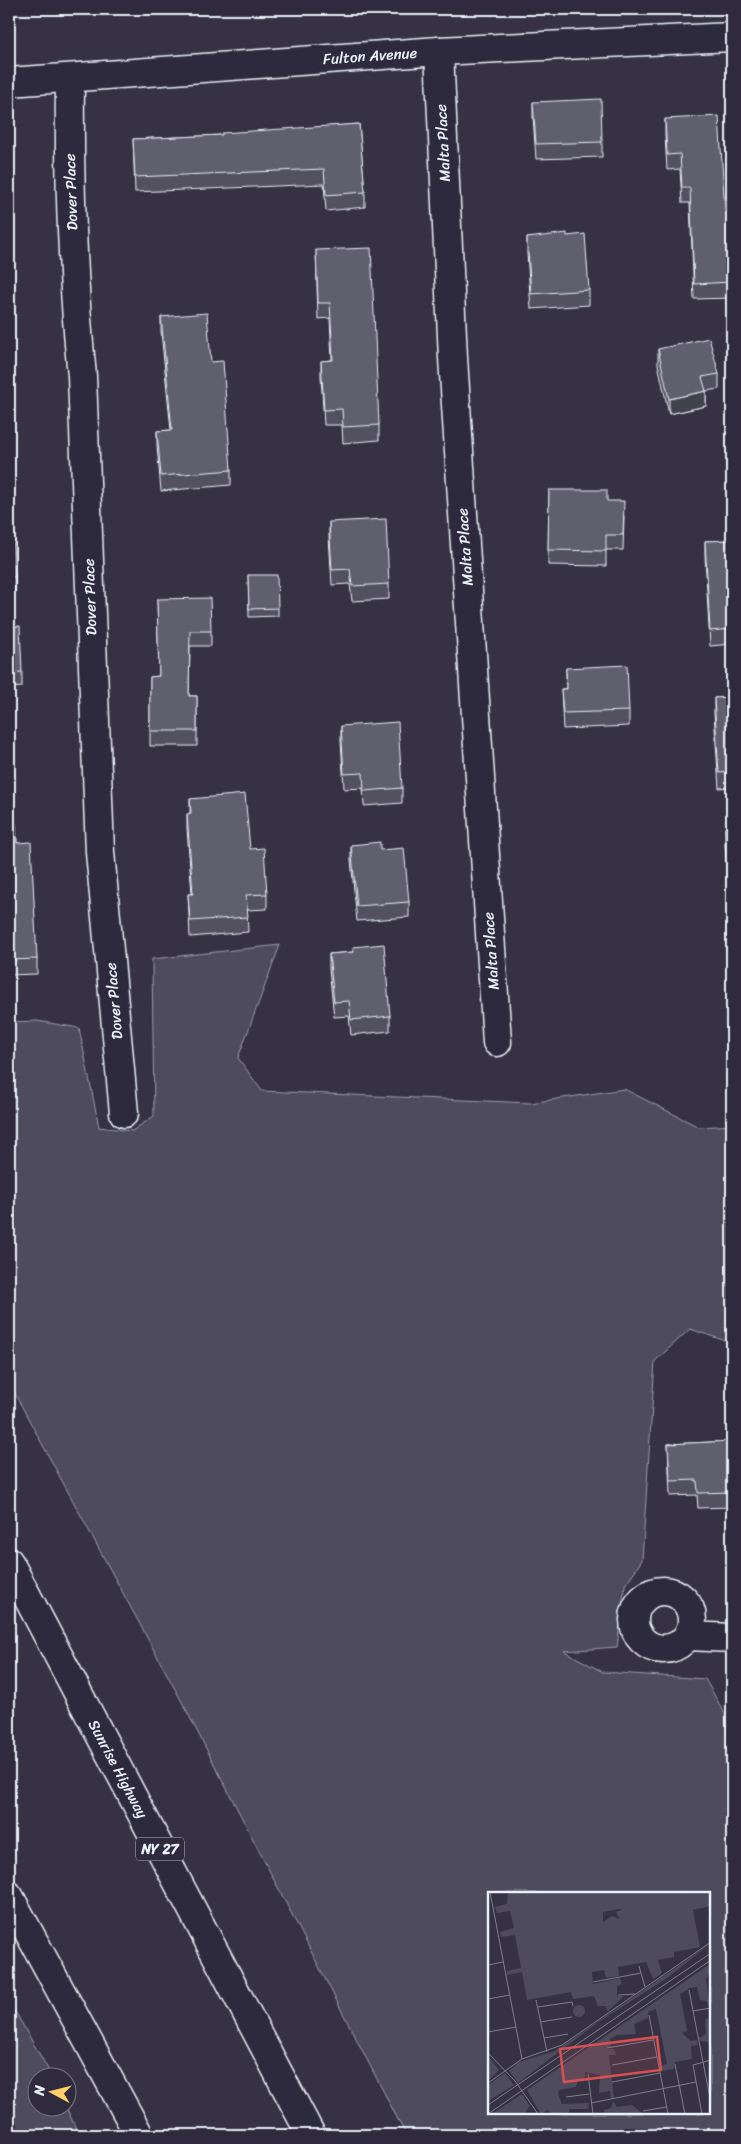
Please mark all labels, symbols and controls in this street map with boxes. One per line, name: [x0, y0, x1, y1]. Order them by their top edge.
street label: Fulton Avenue: [322, 40, 418, 72]
street label: Malta Place: [428, 103, 458, 183]
street label: Dover Place: [57, 153, 85, 231]
street label: Malta Place: [449, 507, 481, 587]
street label: Dover Place: [76, 558, 104, 636]
street label: Malta Place: [475, 911, 507, 991]
street label: Dover Place: [98, 961, 130, 1041]
street label: Sunrise Highway: [81, 1715, 155, 1823]
road number: NY 27: [136, 1838, 184, 1860]
inset map: [488, 1892, 711, 2114]
north arrow: [28, 2066, 78, 2116]
text: N: [26, 2084, 53, 2098]

